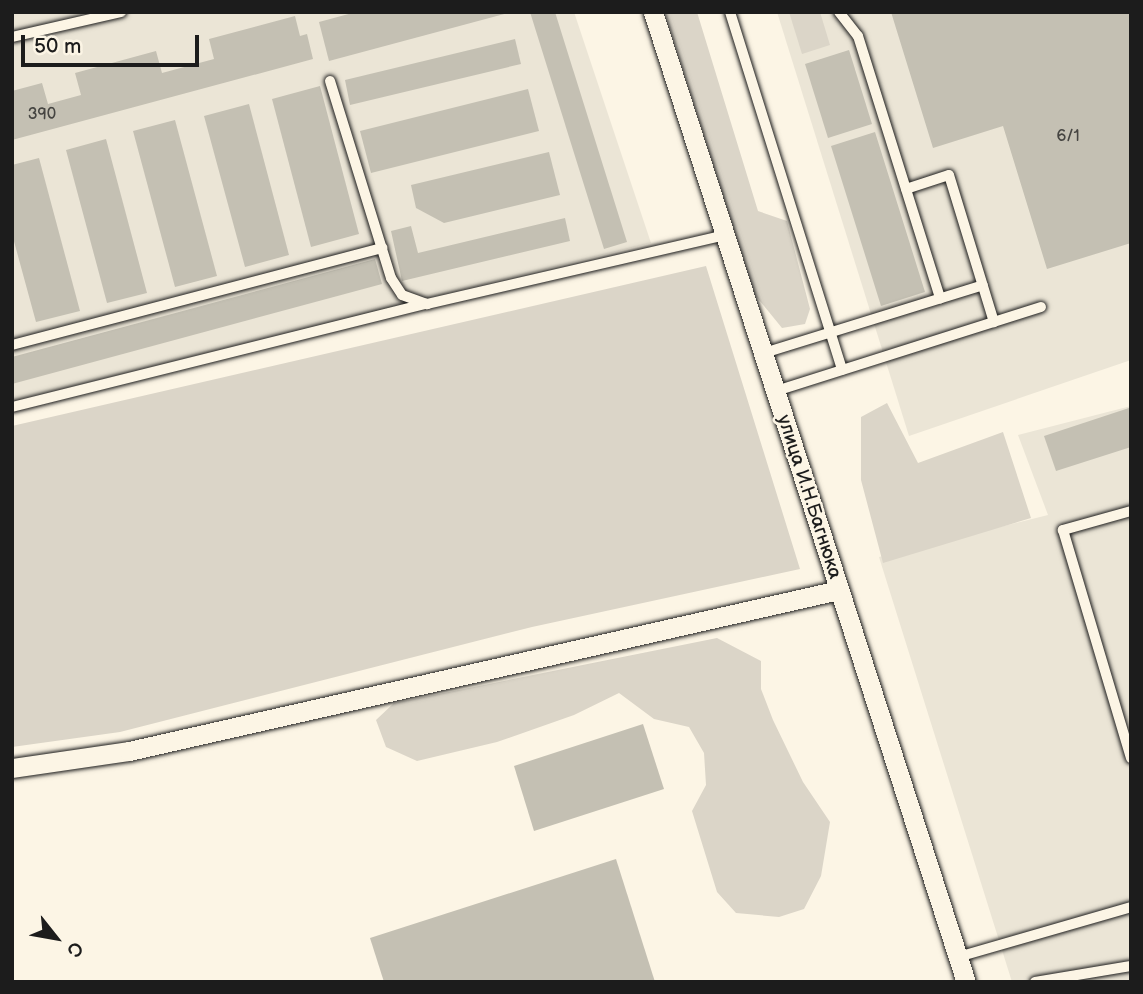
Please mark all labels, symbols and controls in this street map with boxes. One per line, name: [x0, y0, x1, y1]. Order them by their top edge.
scale bar: [24, 21, 203, 65]
text: 50 m: [34, 34, 81, 59]
house number: 390: [28, 105, 56, 125]
house number: 6/1: [1056, 127, 1080, 147]
street label: улица И.Н.Багнюка: [772, 412, 846, 582]
north arrow: [21, 903, 91, 973]
text: С: [61, 937, 88, 961]

